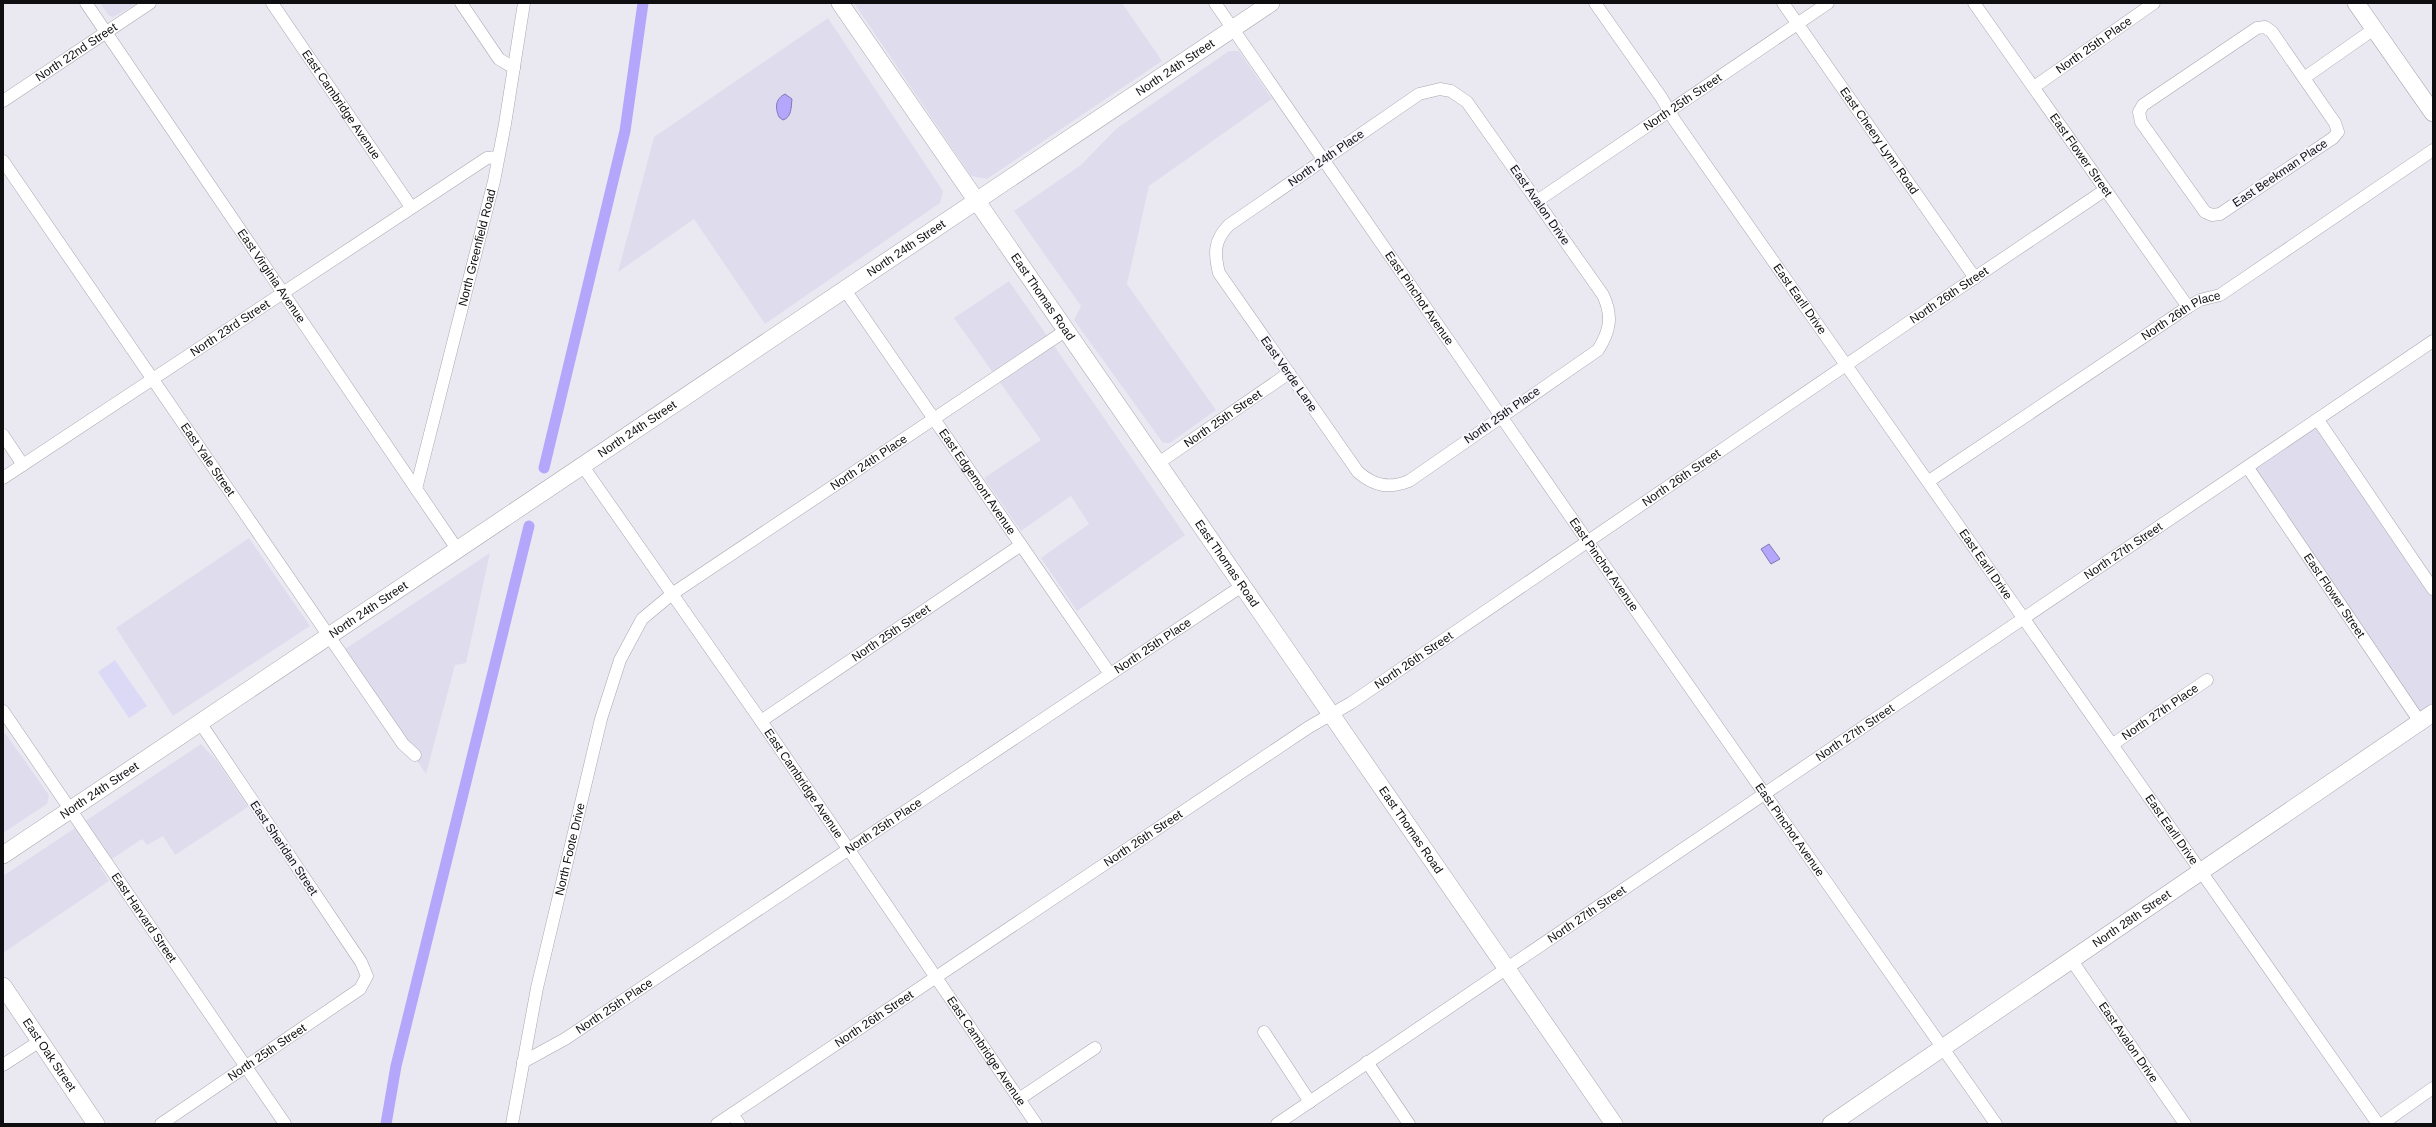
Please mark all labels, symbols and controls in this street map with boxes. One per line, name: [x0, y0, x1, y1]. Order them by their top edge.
street label: North 25th Place: [2053, 14, 2135, 77]
street label: North 22nd Street: [33, 20, 120, 84]
street label: North 24th Street: [1133, 36, 1217, 99]
street label: East Cambridge Avenue: [299, 47, 384, 162]
street label: North 25th Street: [1641, 70, 1725, 134]
street label: East Cheery Lynn Road: [1837, 85, 1921, 197]
street label: East Flower Street: [2047, 111, 2116, 200]
street label: North 24th Place: [1285, 126, 1367, 189]
street label: East Beekman Place: [2230, 136, 2330, 210]
street label: East Avalon Drive: [1507, 162, 1573, 248]
street label: North Greenfield Road: [456, 188, 499, 308]
street label: North 24th Street: [864, 216, 949, 280]
street label: East Virginia Avenue: [235, 226, 308, 326]
street label: East Pinchot Avenue: [1382, 249, 1457, 348]
street label: East Thomas Road: [1008, 251, 1078, 343]
street label: East Earll Drive: [1770, 261, 1829, 337]
street label: North 26th Street: [1907, 263, 1991, 326]
street label: North 26th Place: [2139, 288, 2222, 343]
street label: North 23rd Street: [188, 296, 273, 359]
street label: East Verde Lane: [1258, 334, 1320, 415]
street label: North 25th Place: [1461, 383, 1543, 446]
street label: North 25th Street: [1181, 386, 1265, 450]
street label: North 24th Street: [595, 397, 680, 460]
street label: East Yale Street: [178, 420, 238, 499]
street label: East Edgemont Avenue: [936, 426, 1019, 538]
street label: North 24th Place: [828, 431, 910, 493]
street label: North 26th Street: [1639, 446, 1724, 509]
street label: East Pinchot Avenue: [1566, 515, 1641, 614]
street label: East Thomas Road: [1192, 517, 1262, 610]
street label: North 27th Street: [2081, 519, 2166, 582]
street label: East Earll Drive: [1956, 526, 2015, 602]
street label: East Flower Street: [2301, 551, 2368, 641]
street label: North 24th Street: [326, 578, 411, 641]
street label: North 25th Street: [849, 601, 933, 664]
street label: North 25th Place: [1112, 615, 1194, 676]
street label: North 26th Street: [1372, 628, 1456, 692]
street label: North 27th Place: [2119, 681, 2201, 743]
street label: North 27th Street: [1813, 701, 1897, 764]
street label: East Cambridge Avenue: [761, 726, 846, 841]
street label: North 24th Street: [57, 759, 142, 822]
street label: East Pinchot Avenue: [1752, 780, 1827, 879]
street label: East Thomas Road: [1376, 784, 1446, 876]
street label: East Earll Drive: [2142, 792, 2201, 868]
street label: North 25th Place: [842, 795, 925, 857]
street label: East Sheridan Street: [247, 798, 321, 898]
street label: North Foote Drive: [552, 801, 588, 897]
street label: North 26th Street: [1101, 807, 1186, 870]
street label: East Harvard Street: [108, 870, 180, 966]
street label: North 27th Street: [1545, 882, 1629, 946]
street label: North 28th Street: [2090, 887, 2174, 950]
street label: North 25th Place: [573, 975, 655, 1037]
street label: North 26th Street: [832, 987, 916, 1050]
street label: East Cambridge Avenue: [944, 994, 1029, 1109]
street label: East Avalon Drive: [2096, 999, 2161, 1085]
street label: East Oak Street: [20, 1016, 79, 1094]
street label: North 25th Street: [225, 1020, 309, 1084]

